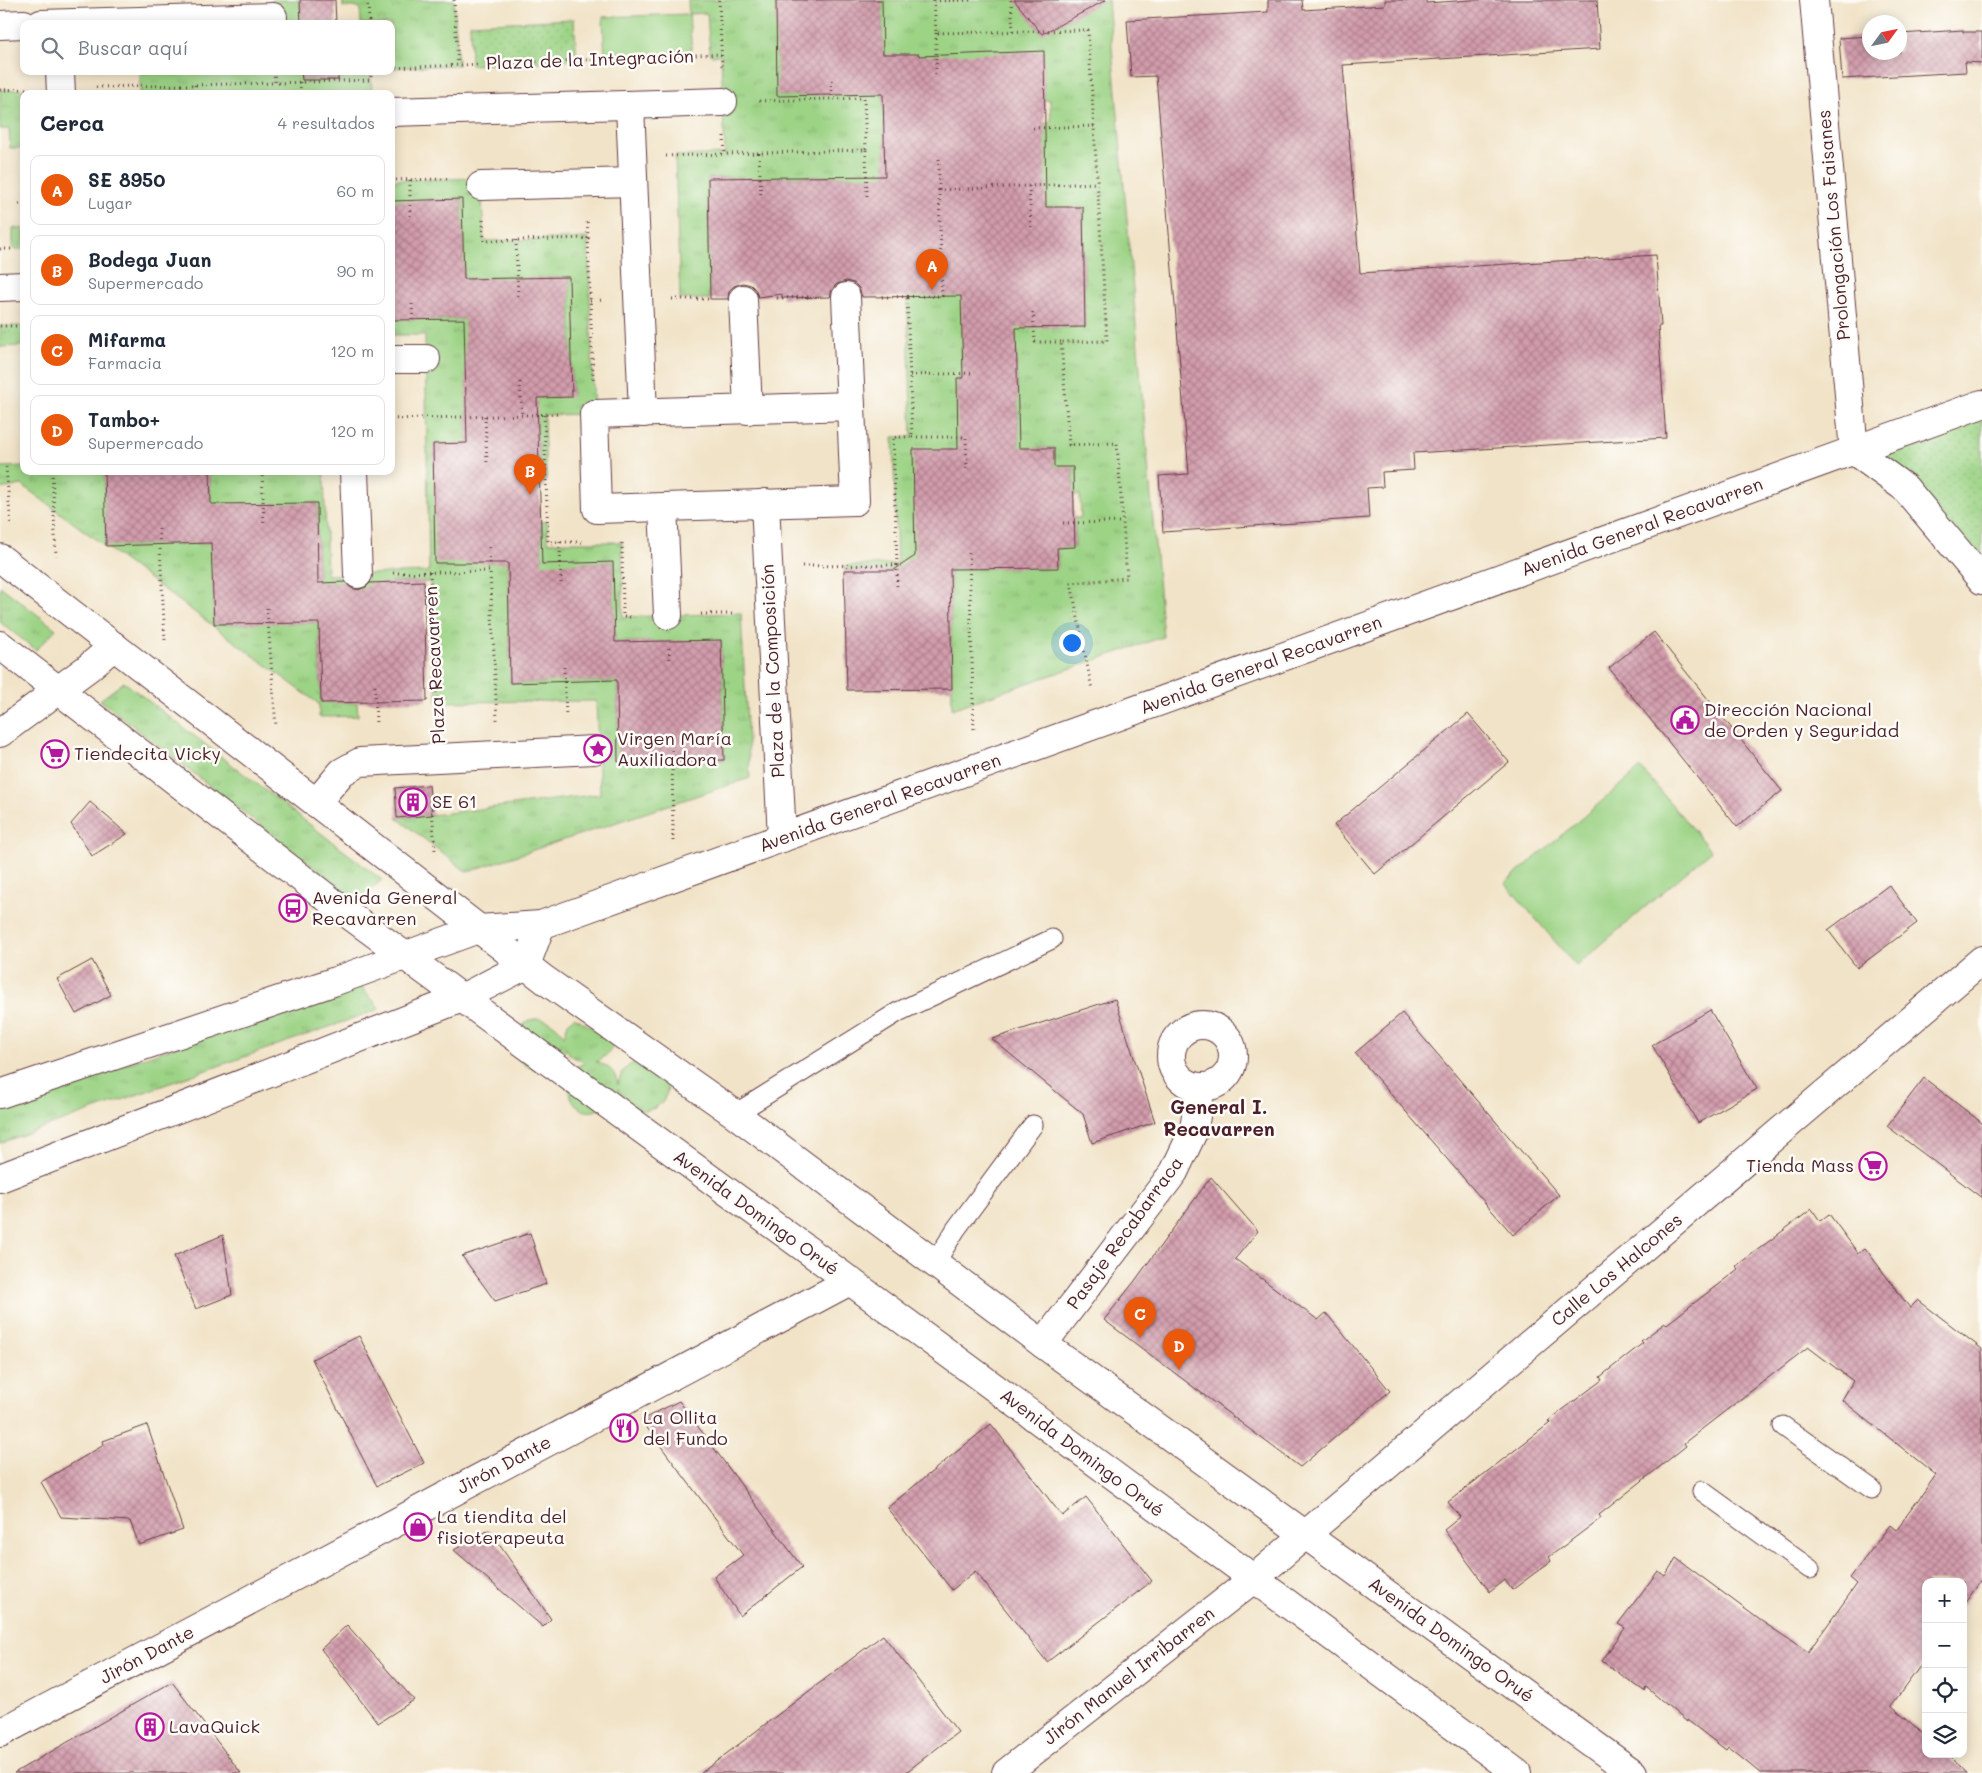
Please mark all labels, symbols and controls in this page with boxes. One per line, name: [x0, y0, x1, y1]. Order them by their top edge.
north arrow: [1862, 15, 1907, 60]
search box: [20, 20, 395, 75]
icon: search: [38, 34, 66, 62]
text: Buscar aquí: [78, 35, 188, 60]
street label: Plaza de la Integración: [486, 43, 694, 75]
text: Cerca: [40, 109, 105, 136]
street label: Prolongación Los Faisanes: [1811, 109, 1855, 341]
text: 4 resultados: [278, 112, 375, 133]
text: SE 8950: [88, 167, 165, 192]
text: A: [51, 180, 63, 201]
text: 60 m: [337, 180, 374, 201]
text: Lugar: [88, 192, 132, 213]
text: Bodega Juan: [88, 247, 212, 272]
pin: A: [916, 249, 948, 290]
text: B: [52, 260, 62, 281]
text: 90 m: [337, 260, 374, 281]
text: Supermercado: [88, 272, 203, 293]
text: Mifarma: [88, 327, 166, 352]
text: C: [51, 340, 63, 361]
text: 120 m: [330, 340, 374, 361]
text: Farmacia: [88, 352, 162, 373]
text: Tambo+: [88, 407, 160, 432]
text: D: [51, 420, 63, 441]
text: 120 m: [330, 420, 374, 441]
text: Supermercado: [88, 432, 203, 453]
pin: B: [514, 454, 546, 495]
street label: Avenida General Recavarren: [1517, 471, 1766, 581]
street label: Plaza de la Composición: [754, 563, 790, 779]
street label: Plaza Recavarren: [418, 585, 450, 745]
street label: Avenida General Recavarren: [1136, 609, 1385, 719]
your location: [1059, 630, 1085, 656]
place label: Dirección Nacional de Orden y Seguridad: [1704, 697, 1899, 742]
public building icon: Dirección Nacional de Orden y Seguridad: [1670, 705, 1700, 735]
place label: Virgen María Auxiliadora: [617, 726, 732, 771]
place icon: Virgen María Auxiliadora: [583, 734, 613, 764]
supermarket icon: Tiendecita Vicky: [40, 739, 70, 769]
place label: Tiendecita Vicky: [74, 741, 221, 765]
street label: Avenida General Recavarren: [755, 747, 1004, 857]
building icon: SE 61: [398, 787, 428, 817]
place label: SE 61: [432, 789, 477, 813]
place label: Avenida General Recavarren: [312, 885, 458, 930]
bus stop icon: Avenida General Recavarren: [278, 893, 308, 923]
district label: General I. Recavarren: [1163, 1094, 1275, 1141]
street label: Avenida Domingo Orué: [669, 1144, 844, 1280]
street label: Pasaje Recabarraca: [1061, 1151, 1188, 1314]
supermarket icon: Tienda Mass: [1858, 1151, 1888, 1181]
place label: Tienda Mass: [1746, 1153, 1854, 1177]
street label: Calle Los Halcones: [1546, 1207, 1687, 1331]
pin: C: [1124, 1297, 1156, 1338]
pin: D: [1163, 1329, 1195, 1370]
street label: Avenida Domingo Orué: [996, 1383, 1169, 1522]
place label: La Ollita del Fundo: [643, 1405, 728, 1450]
restaurant icon: La Ollita del Fundo: [609, 1413, 639, 1443]
street label: Jirón Dante: [452, 1429, 555, 1499]
place label: La tiendita del fisioterapeuta: [437, 1504, 567, 1549]
shop icon: La tiendita del fisioterapeuta: [403, 1512, 433, 1542]
street label: Avenida Domingo Orué: [1364, 1571, 1539, 1707]
map controls: [1922, 1578, 1967, 1758]
button: +: [1922, 1578, 1967, 1623]
street label: Jirón Manuel Irribarren: [1038, 1601, 1219, 1750]
street label: Jirón Dante: [95, 1619, 198, 1689]
button: −: [1922, 1623, 1967, 1668]
button: locate: [1922, 1668, 1967, 1713]
building icon: LavaQuick: [135, 1712, 165, 1742]
button: layers: [1922, 1713, 1967, 1758]
place label: LavaQuick: [169, 1714, 260, 1738]

